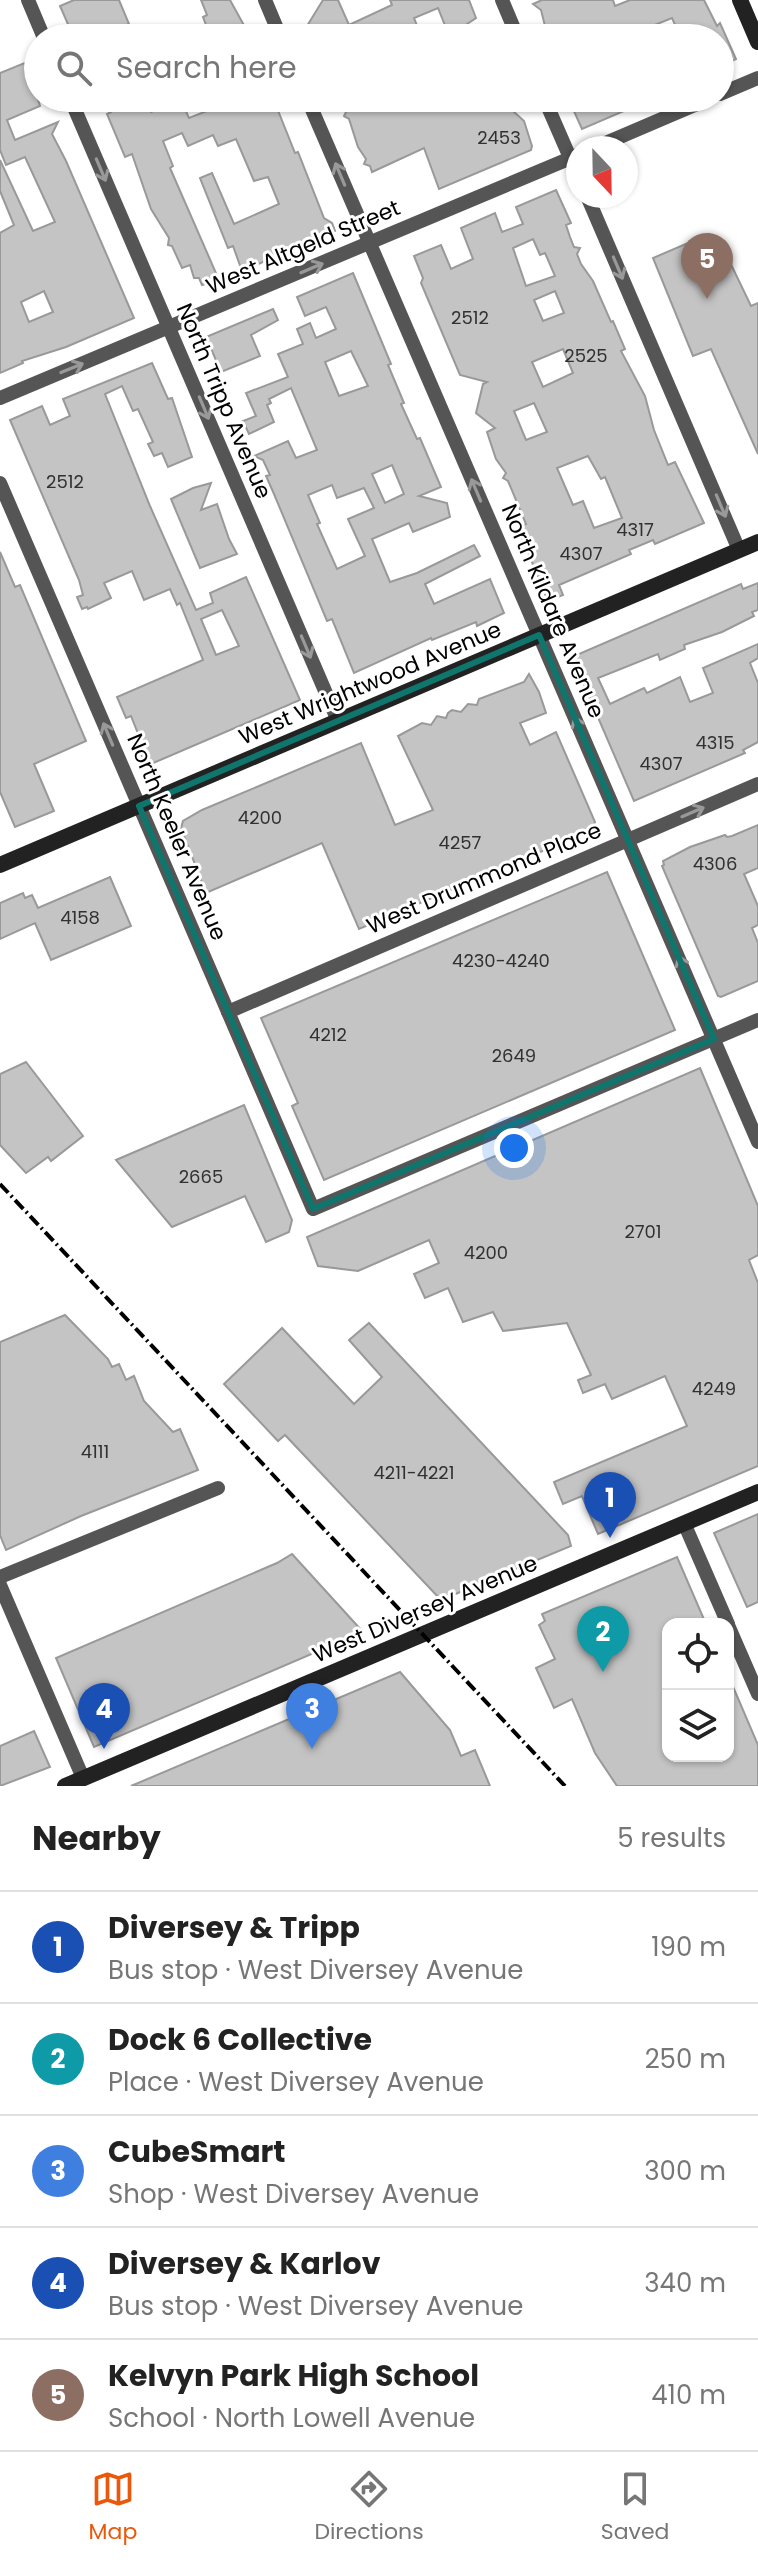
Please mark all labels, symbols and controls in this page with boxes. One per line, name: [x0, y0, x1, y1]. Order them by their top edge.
search box: [24, 24, 734, 112]
icon: search: [52, 46, 96, 90]
text: Search here: [116, 46, 297, 89]
house number: 2453: [477, 125, 521, 150]
north arrow: [566, 136, 638, 208]
one-way arrow: [94, 157, 109, 181]
one-way arrow: [332, 162, 347, 186]
street label: West Altgeld Street: [201, 192, 405, 302]
pin: 5: [681, 233, 733, 299]
one-way arrow: [611, 255, 626, 279]
one-way arrow: [299, 259, 324, 274]
street label: North Tripp Avenue: [169, 299, 279, 503]
house number: 2512: [451, 305, 489, 330]
house number: 2525: [564, 343, 608, 368]
one-way arrow: [59, 360, 84, 374]
one-way arrow: [197, 396, 212, 420]
house number: 2512: [46, 469, 84, 494]
one-way arrow: [468, 478, 483, 503]
one-way arrow: [714, 493, 729, 518]
street label: North Kildare Avenue: [494, 499, 612, 723]
house number: 4317: [616, 517, 654, 542]
house number: 4307: [559, 541, 603, 566]
street label: West Wrightwood Avenue: [234, 614, 506, 752]
one-way arrow: [300, 634, 315, 659]
one-way arrow: [571, 717, 586, 741]
one-way arrow: [100, 722, 115, 747]
street label: North Keeler Avenue: [119, 729, 235, 945]
house number: 4315: [696, 730, 735, 755]
house number: 4307: [639, 751, 683, 776]
one-way arrow: [680, 804, 705, 819]
house number: 4200: [238, 805, 282, 830]
street label: West Drummond Place: [362, 814, 606, 942]
house number: 4257: [439, 830, 482, 855]
house number: 4306: [693, 851, 737, 876]
house number: 4158: [60, 905, 100, 930]
house number: 4230-4240: [452, 948, 550, 973]
one-way arrow: [674, 955, 689, 980]
house number: 4212: [309, 1022, 347, 1047]
house number: 2649: [492, 1043, 536, 1068]
your location: [494, 1128, 534, 1168]
house number: 2665: [179, 1164, 223, 1189]
house number: 2701: [624, 1219, 662, 1244]
house number: 4200: [464, 1240, 508, 1265]
house number: 4249: [692, 1376, 736, 1401]
house number: 4111: [81, 1439, 109, 1464]
house number: 4211-4221: [374, 1460, 454, 1485]
pin: 1: [584, 1472, 636, 1538]
street label: West Diversey Avenue: [308, 1548, 542, 1670]
pin: 2: [577, 1606, 629, 1672]
map controls: [662, 1618, 734, 1762]
button: locate: [662, 1618, 734, 1690]
pin: 4: [78, 1683, 130, 1749]
pin: 3: [286, 1683, 338, 1749]
button: layers: [662, 1690, 734, 1762]
text: Nearby: [32, 1814, 161, 1862]
text: 5 results: [617, 1820, 726, 1856]
text: Diversey & Tripp: [108, 1906, 360, 1949]
text: 1: [53, 1929, 63, 1965]
text: 190 m: [651, 1929, 726, 1965]
text: Bus stop · West Diversey Avenue: [108, 1952, 523, 1988]
text: Dock 6 Collective: [108, 2018, 372, 2061]
text: 2: [51, 2041, 65, 2077]
text: 250 m: [645, 2041, 726, 2077]
text: Place · West Diversey Avenue: [108, 2064, 484, 2100]
text: CubeSmart: [108, 2130, 286, 2173]
text: 3: [50, 2153, 66, 2189]
text: 300 m: [644, 2153, 726, 2189]
text: Shop · West Diversey Avenue: [108, 2176, 479, 2212]
text: Diversey & Karlov: [108, 2242, 380, 2285]
text: 4: [49, 2265, 67, 2301]
text: 340 m: [644, 2265, 726, 2301]
text: Bus stop · West Diversey Avenue: [108, 2288, 523, 2324]
text: Kelvyn Park High School: [108, 2354, 479, 2397]
text: 5: [50, 2377, 66, 2413]
text: 410 m: [651, 2377, 726, 2413]
text: School · North Lowell Avenue: [108, 2400, 475, 2436]
tab: Map: [89, 2467, 137, 2548]
tab: Directions: [314, 2467, 424, 2548]
tab: Saved: [601, 2467, 669, 2548]

